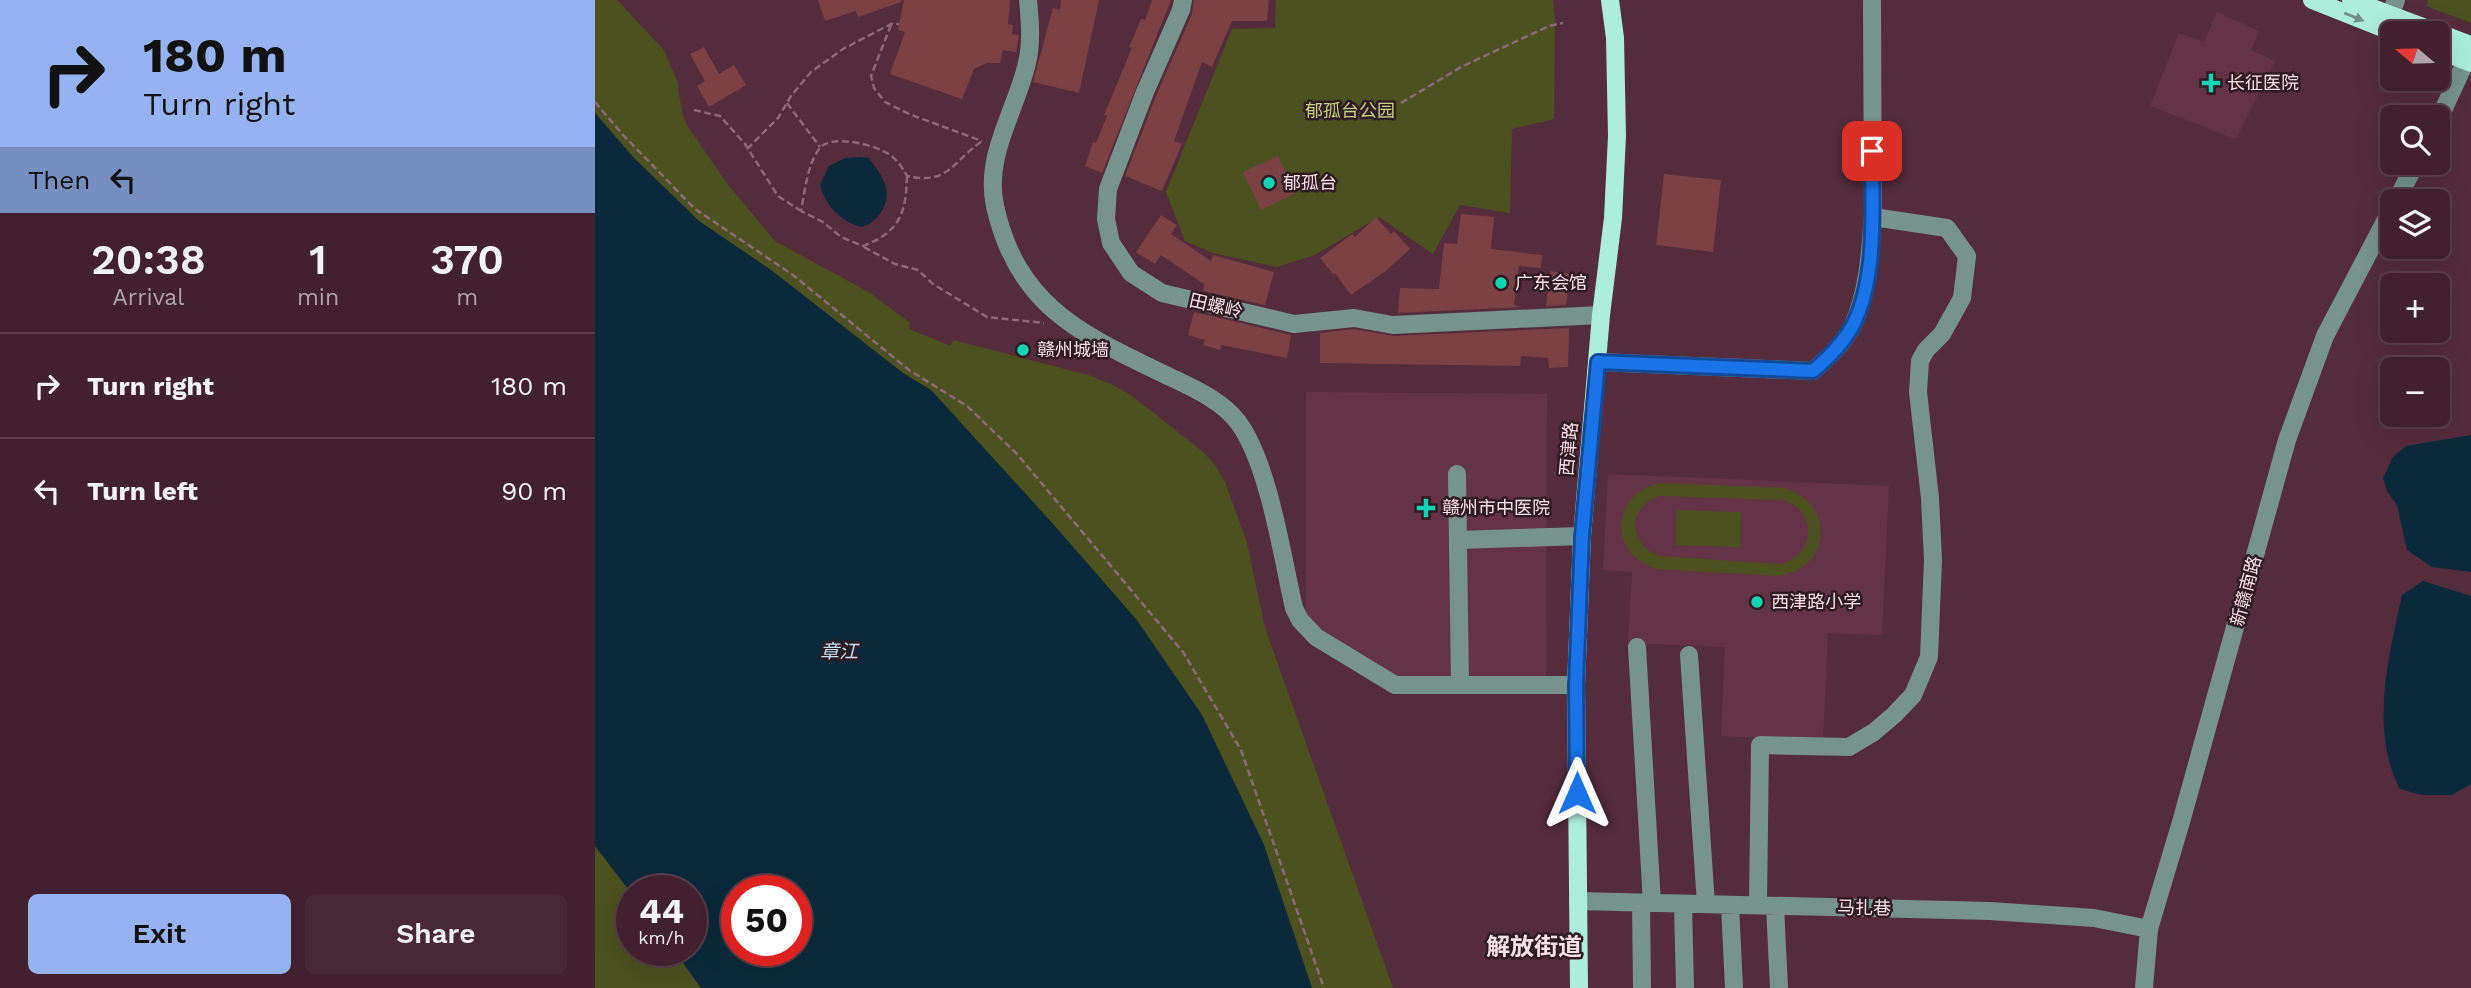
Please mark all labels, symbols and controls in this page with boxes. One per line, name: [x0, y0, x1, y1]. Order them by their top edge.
one-way arrow: [2343, 11, 2364, 22]
north arrow: [2380, 21, 2450, 91]
map controls: [2380, 21, 2450, 427]
text: 180 m: [143, 26, 287, 84]
icon: right: [28, 28, 119, 119]
place label: 长征医院: [2227, 72, 2299, 93]
marker: 长征医院: [2201, 73, 2221, 93]
text: Turn right: [143, 85, 295, 123]
park label: 郁孤台公园: [1305, 100, 1395, 121]
button: search: [2380, 105, 2450, 175]
pin: [1842, 121, 1902, 181]
icon: arrive: [1853, 132, 1891, 170]
icon: left: [104, 161, 142, 199]
text: Then: [28, 165, 90, 195]
place label: 郁孤台: [1283, 172, 1337, 193]
marker: 郁孤台: [1261, 175, 1277, 191]
button: layers: [2380, 189, 2450, 259]
text: 20:38: [91, 235, 206, 284]
text: 1: [309, 235, 327, 284]
text: 370: [430, 235, 504, 284]
place label: 广东会馆: [1515, 272, 1587, 293]
button: +: [2380, 273, 2450, 343]
marker: 广东会馆: [1493, 275, 1509, 291]
text: Arrival: [113, 284, 184, 311]
text: min: [297, 284, 339, 311]
text: m: [456, 284, 478, 311]
street label: 田螺岭: [1187, 289, 1245, 322]
place label: 赣州城墙: [1037, 339, 1109, 360]
marker: 赣州城墙: [1015, 342, 1031, 358]
button: −: [2380, 357, 2450, 427]
icon: right: [28, 367, 66, 405]
text: Turn right: [87, 371, 214, 401]
text: 180 m: [491, 371, 567, 401]
street label: 西津路: [1556, 421, 1581, 477]
icon: left: [28, 472, 66, 510]
text: Turn left: [87, 476, 198, 506]
text: 90 m: [501, 476, 567, 506]
place label: 赣州市中医院: [1442, 497, 1550, 518]
marker: 赣州市中医院: [1416, 498, 1436, 518]
street label: 新赣南路: [2226, 553, 2265, 628]
place label: 西津路小学: [1771, 591, 1861, 612]
marker: 西津路小学: [1749, 594, 1765, 610]
water label: 章江: [820, 640, 860, 663]
position arrow: [1540, 756, 1614, 830]
speed limit sign: 50: [721, 875, 812, 966]
text: 44: [639, 890, 684, 932]
button: Exit: [28, 894, 291, 974]
button: Share: [305, 894, 567, 974]
street label: 马扎巷: [1837, 897, 1891, 918]
text: km/h: [638, 927, 685, 948]
district label: 解放街道: [1486, 933, 1582, 961]

